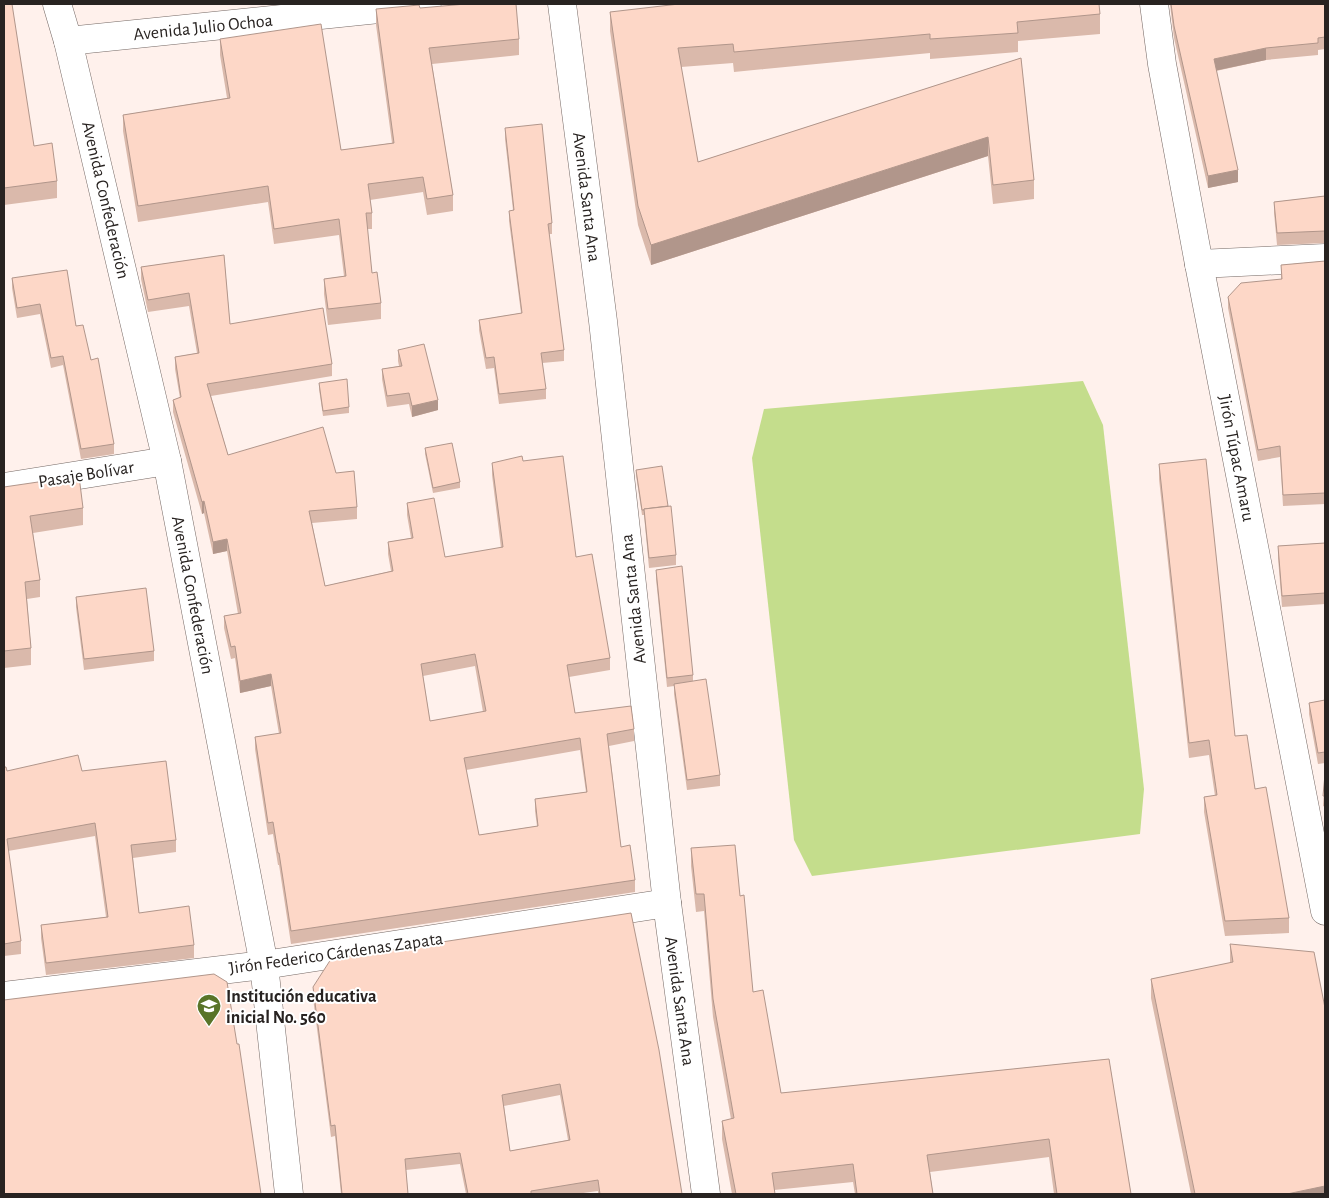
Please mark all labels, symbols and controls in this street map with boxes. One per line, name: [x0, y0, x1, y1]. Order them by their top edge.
street label: Avenida Julio Ochoa: [133, 12, 274, 44]
street label: Avenida Confederación: [78, 120, 132, 281]
street label: Avenida Santa Ana: [569, 131, 603, 263]
street label: Jirón Túpac Amaru: [1215, 393, 1257, 523]
street label: Pasaje Bolívar: [37, 459, 135, 491]
street label: Avenida Confederación: [168, 514, 216, 676]
street label: Avenida Santa Ana: [618, 533, 650, 665]
street label: Jirón Federico Cárdenas Zapata: [228, 930, 444, 978]
street label: Avenida Santa Ana: [661, 935, 697, 1067]
place label: Institución educativa inicial No. 560: [226, 988, 377, 1027]
school or university icon: Institución educativa inicial No. 560: [196, 993, 222, 1027]

